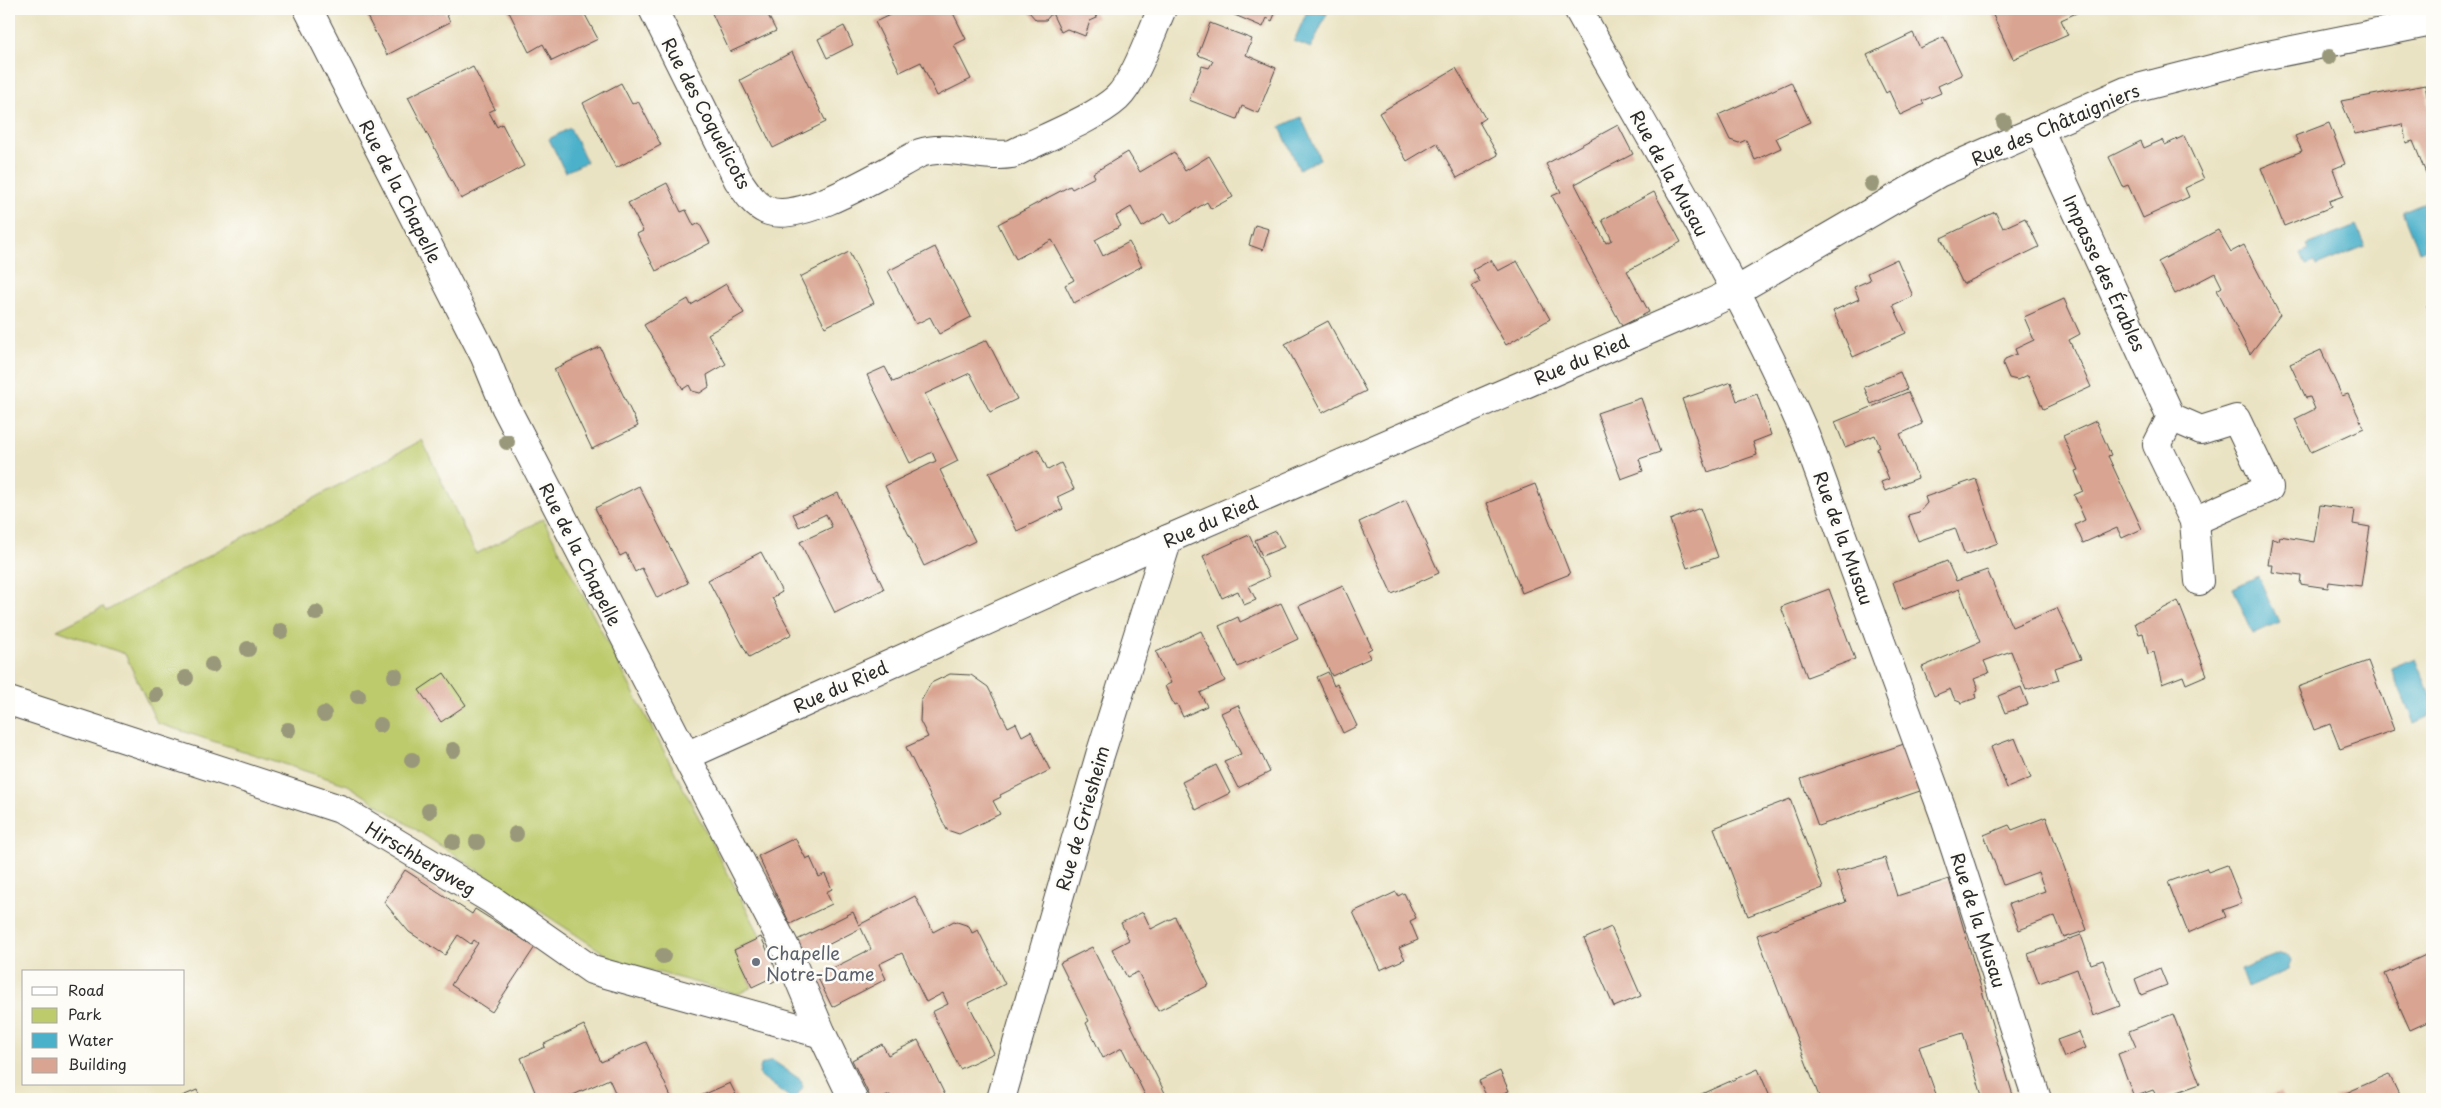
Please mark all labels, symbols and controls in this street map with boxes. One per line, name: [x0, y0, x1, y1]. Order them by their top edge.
street label: Rue des Coquelicots: [656, 32, 758, 194]
street label: Rue des Châtaigniers: [1967, 76, 2143, 172]
street label: Rue de la Musau: [1624, 105, 1716, 241]
street label: Rue de la Chapelle: [353, 115, 449, 268]
street label: Impasse des Érables: [2057, 190, 2153, 356]
street label: Rue du Ried: [1529, 327, 1633, 391]
street label: Rue de la Musau: [1807, 467, 1881, 609]
street label: Rue de la Chapelle: [533, 478, 629, 631]
street label: Rue du Ried: [1158, 488, 1262, 554]
street label: Rue du Ried: [788, 653, 892, 719]
street label: Rue de Griesheim: [1048, 742, 1116, 894]
street label: Hirschbergweg: [360, 814, 482, 902]
street label: Rue de la Musau: [1944, 849, 2014, 991]
place label: Chapelle Notre-Dame: [766, 939, 875, 987]
marker: Chapelle Notre-Dame: [750, 956, 762, 968]
legend: [22, 970, 185, 1086]
text: Road: [68, 978, 104, 1001]
text: Park: [68, 1002, 102, 1025]
text: Water: [68, 1028, 113, 1051]
text: Building: [68, 1052, 127, 1075]

